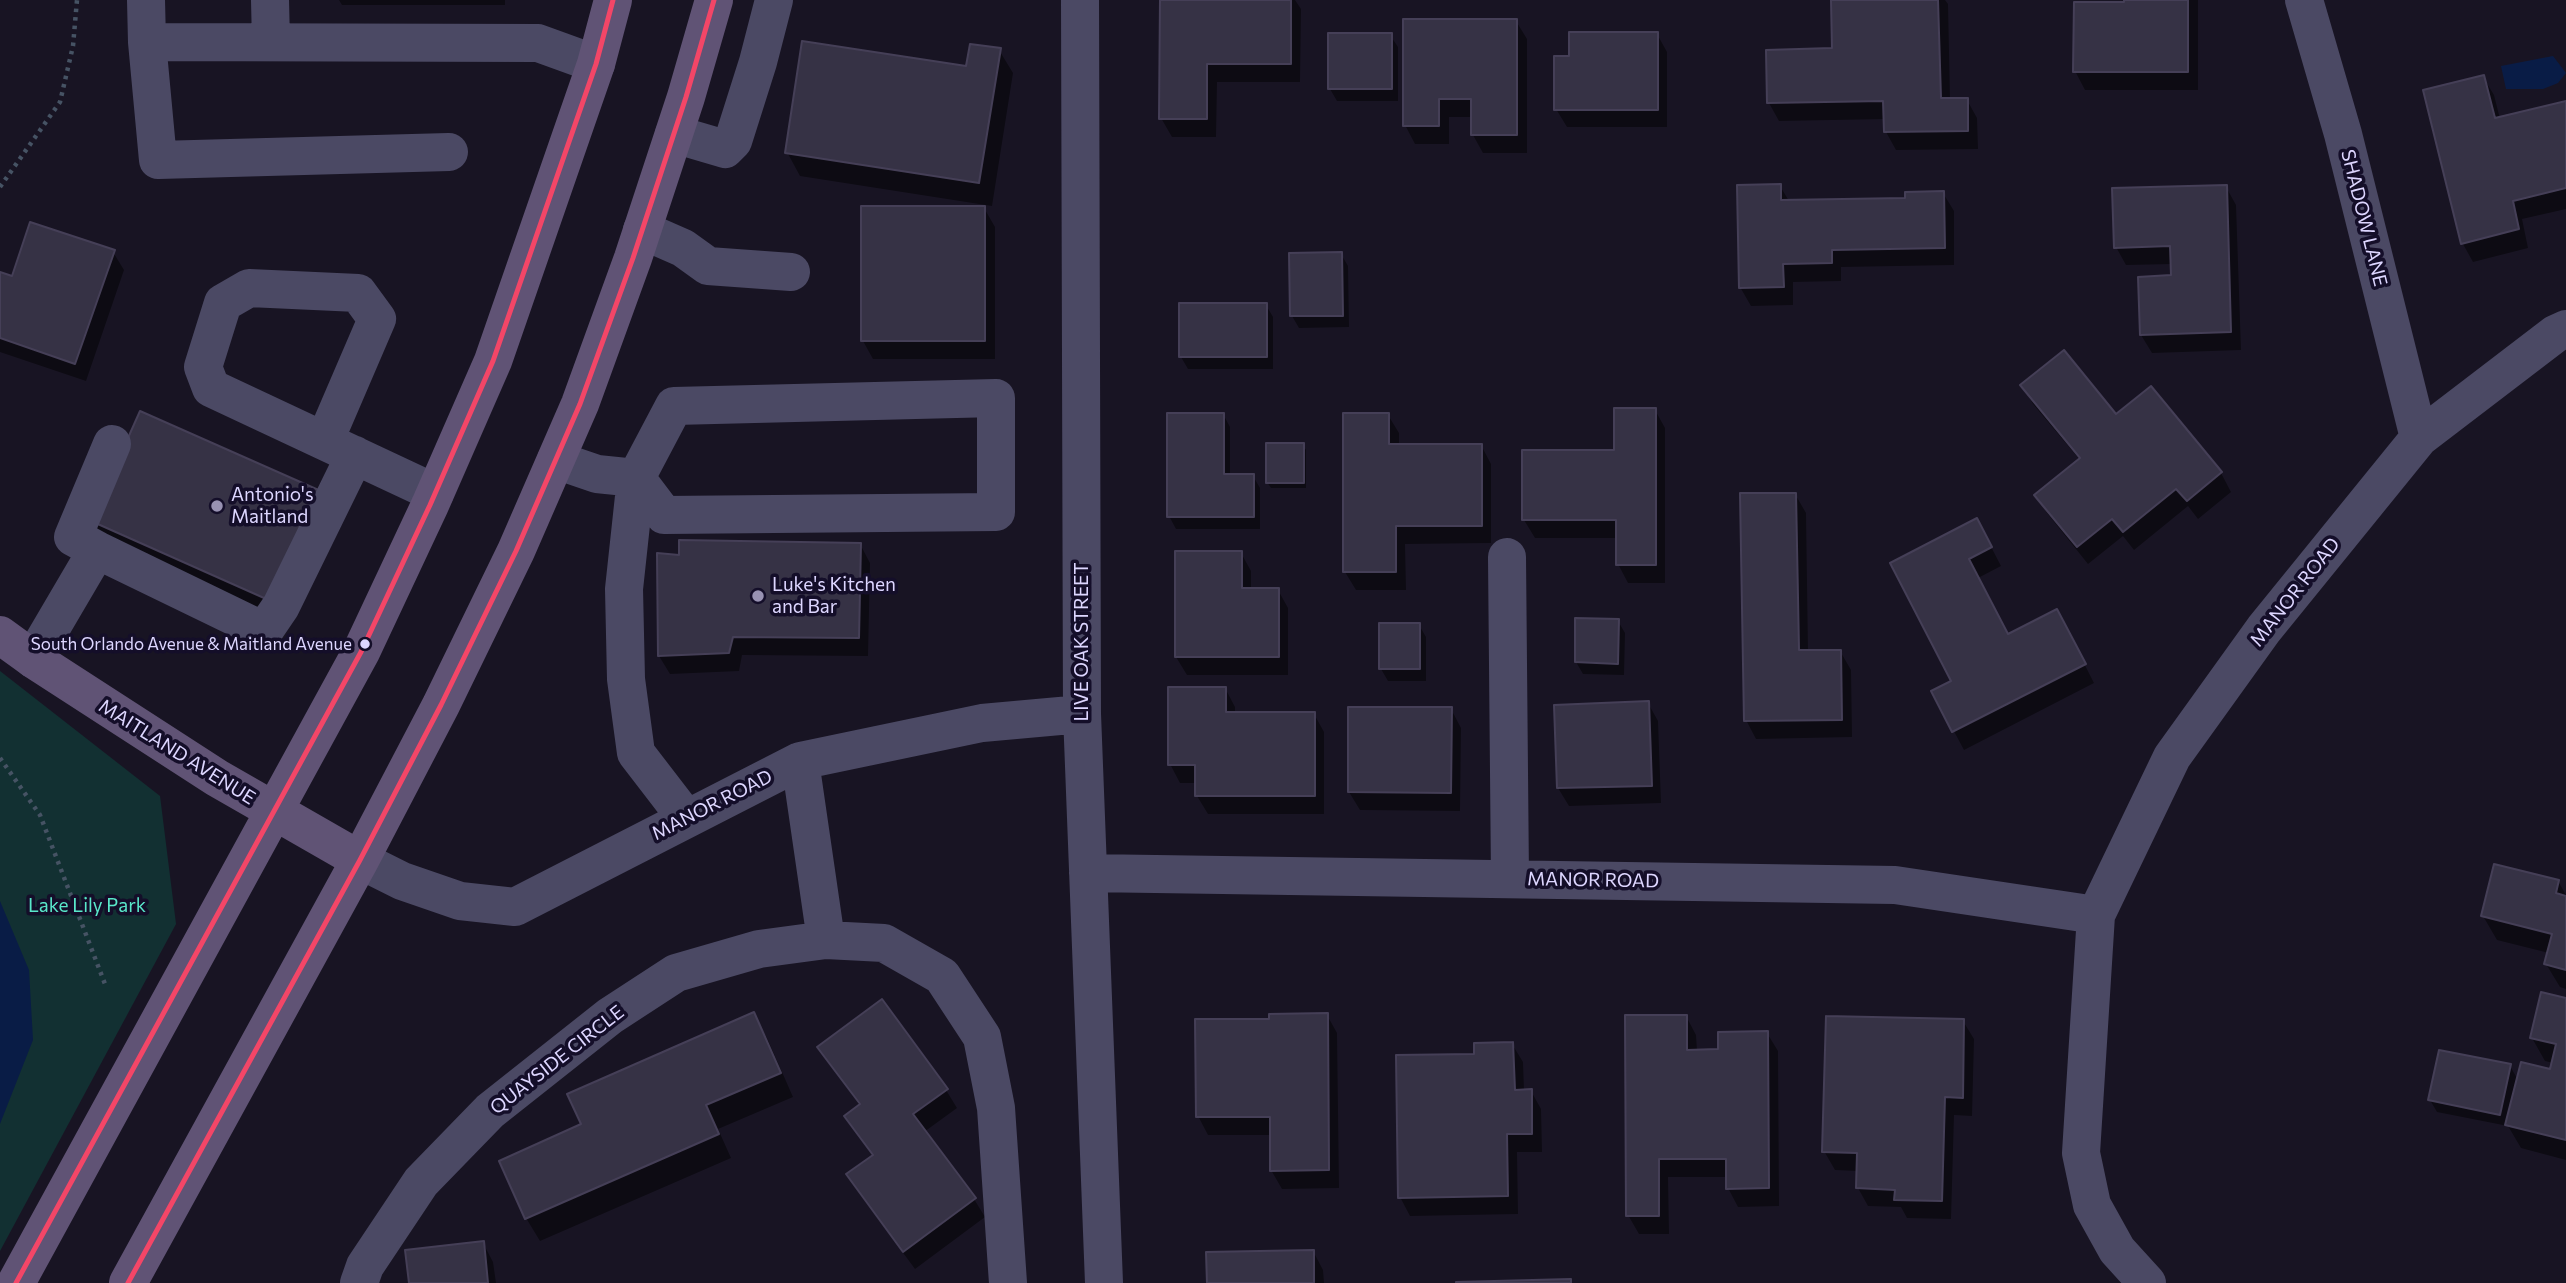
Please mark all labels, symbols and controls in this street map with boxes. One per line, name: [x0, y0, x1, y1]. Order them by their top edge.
street label: SHADOW LANE: [2336, 147, 2392, 289]
place label: Antonio's Maitland: [231, 484, 314, 528]
marker: Antonio's Maitland: [209, 498, 225, 514]
street label: MANOR ROAD: [2245, 533, 2345, 651]
street label: LIVE OAK STREET: [1071, 562, 1093, 722]
place label: Luke's Kitchen and Bar: [772, 574, 896, 618]
marker: Luke's Kitchen and Bar: [750, 588, 766, 604]
place label: South Orlando Avenue & Maitland Avenue: [31, 634, 352, 654]
marker: South Orlando Avenue & Maitland Avenue: [358, 637, 372, 651]
street label: MAITLAND AVENUE: [95, 695, 259, 809]
street label: MANOR ROAD: [648, 765, 776, 845]
street label: MANOR ROAD: [1527, 867, 1659, 893]
park label: Lake Lily Park: [28, 895, 146, 917]
street label: QUAYSIDE CIRCLE: [486, 1001, 628, 1119]

